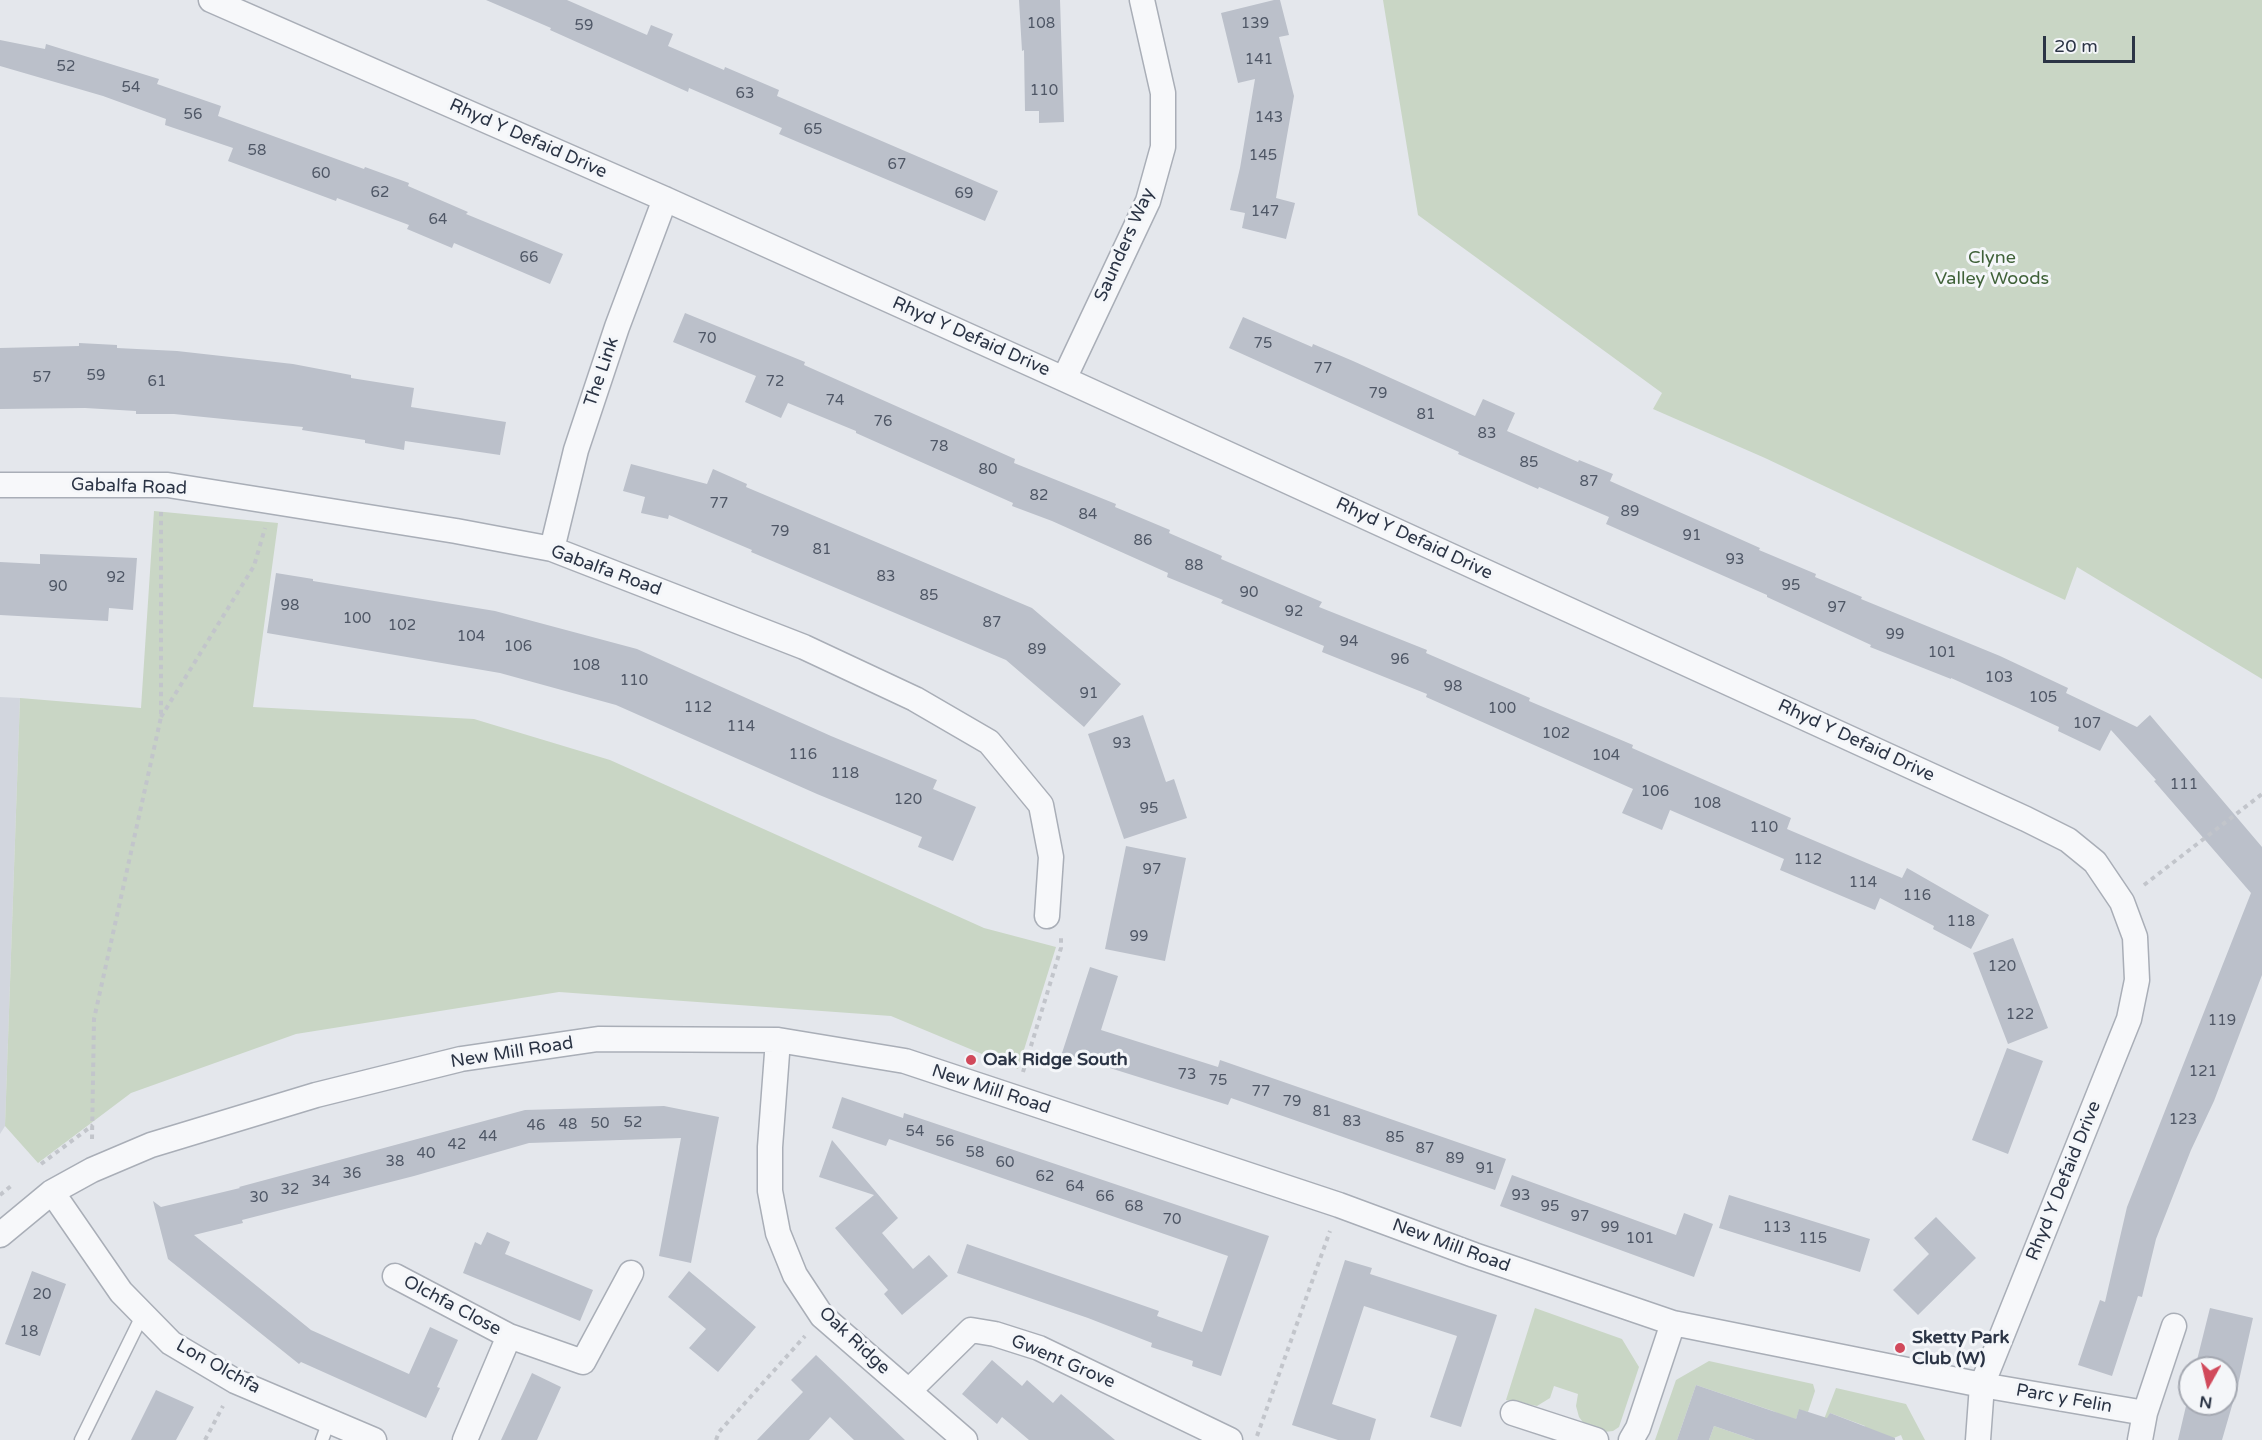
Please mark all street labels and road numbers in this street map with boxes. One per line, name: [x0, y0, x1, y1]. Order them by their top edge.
street label: Rhyd Y Defaid Drive: [446, 95, 610, 183]
street label: Saunders Way: [1090, 185, 1160, 305]
street label: Rhyd Y Defaid Drive: [889, 293, 1053, 381]
street label: The Link: [580, 334, 624, 410]
street label: Gabalfa Road: [71, 474, 187, 500]
street label: Rhyd Y Defaid Drive: [1332, 493, 1496, 585]
street label: Gabalfa Road: [548, 541, 664, 601]
street label: Rhyd Y Defaid Drive: [1774, 695, 1938, 787]
street label: New Mill Road: [449, 1033, 575, 1073]
street label: New Mill Road: [929, 1061, 1053, 1119]
street label: Rhyd Y Defaid Drive: [2022, 1098, 2106, 1264]
street label: New Mill Road: [1389, 1215, 1513, 1277]
street label: Olchfa Close: [400, 1271, 504, 1341]
street label: Oak Ridge: [814, 1303, 894, 1379]
street label: Gwent Grove: [1008, 1330, 1118, 1394]
street label: Lon Olchfa: [172, 1335, 264, 1399]
street label: Parc y Felin: [2014, 1380, 2114, 1418]

